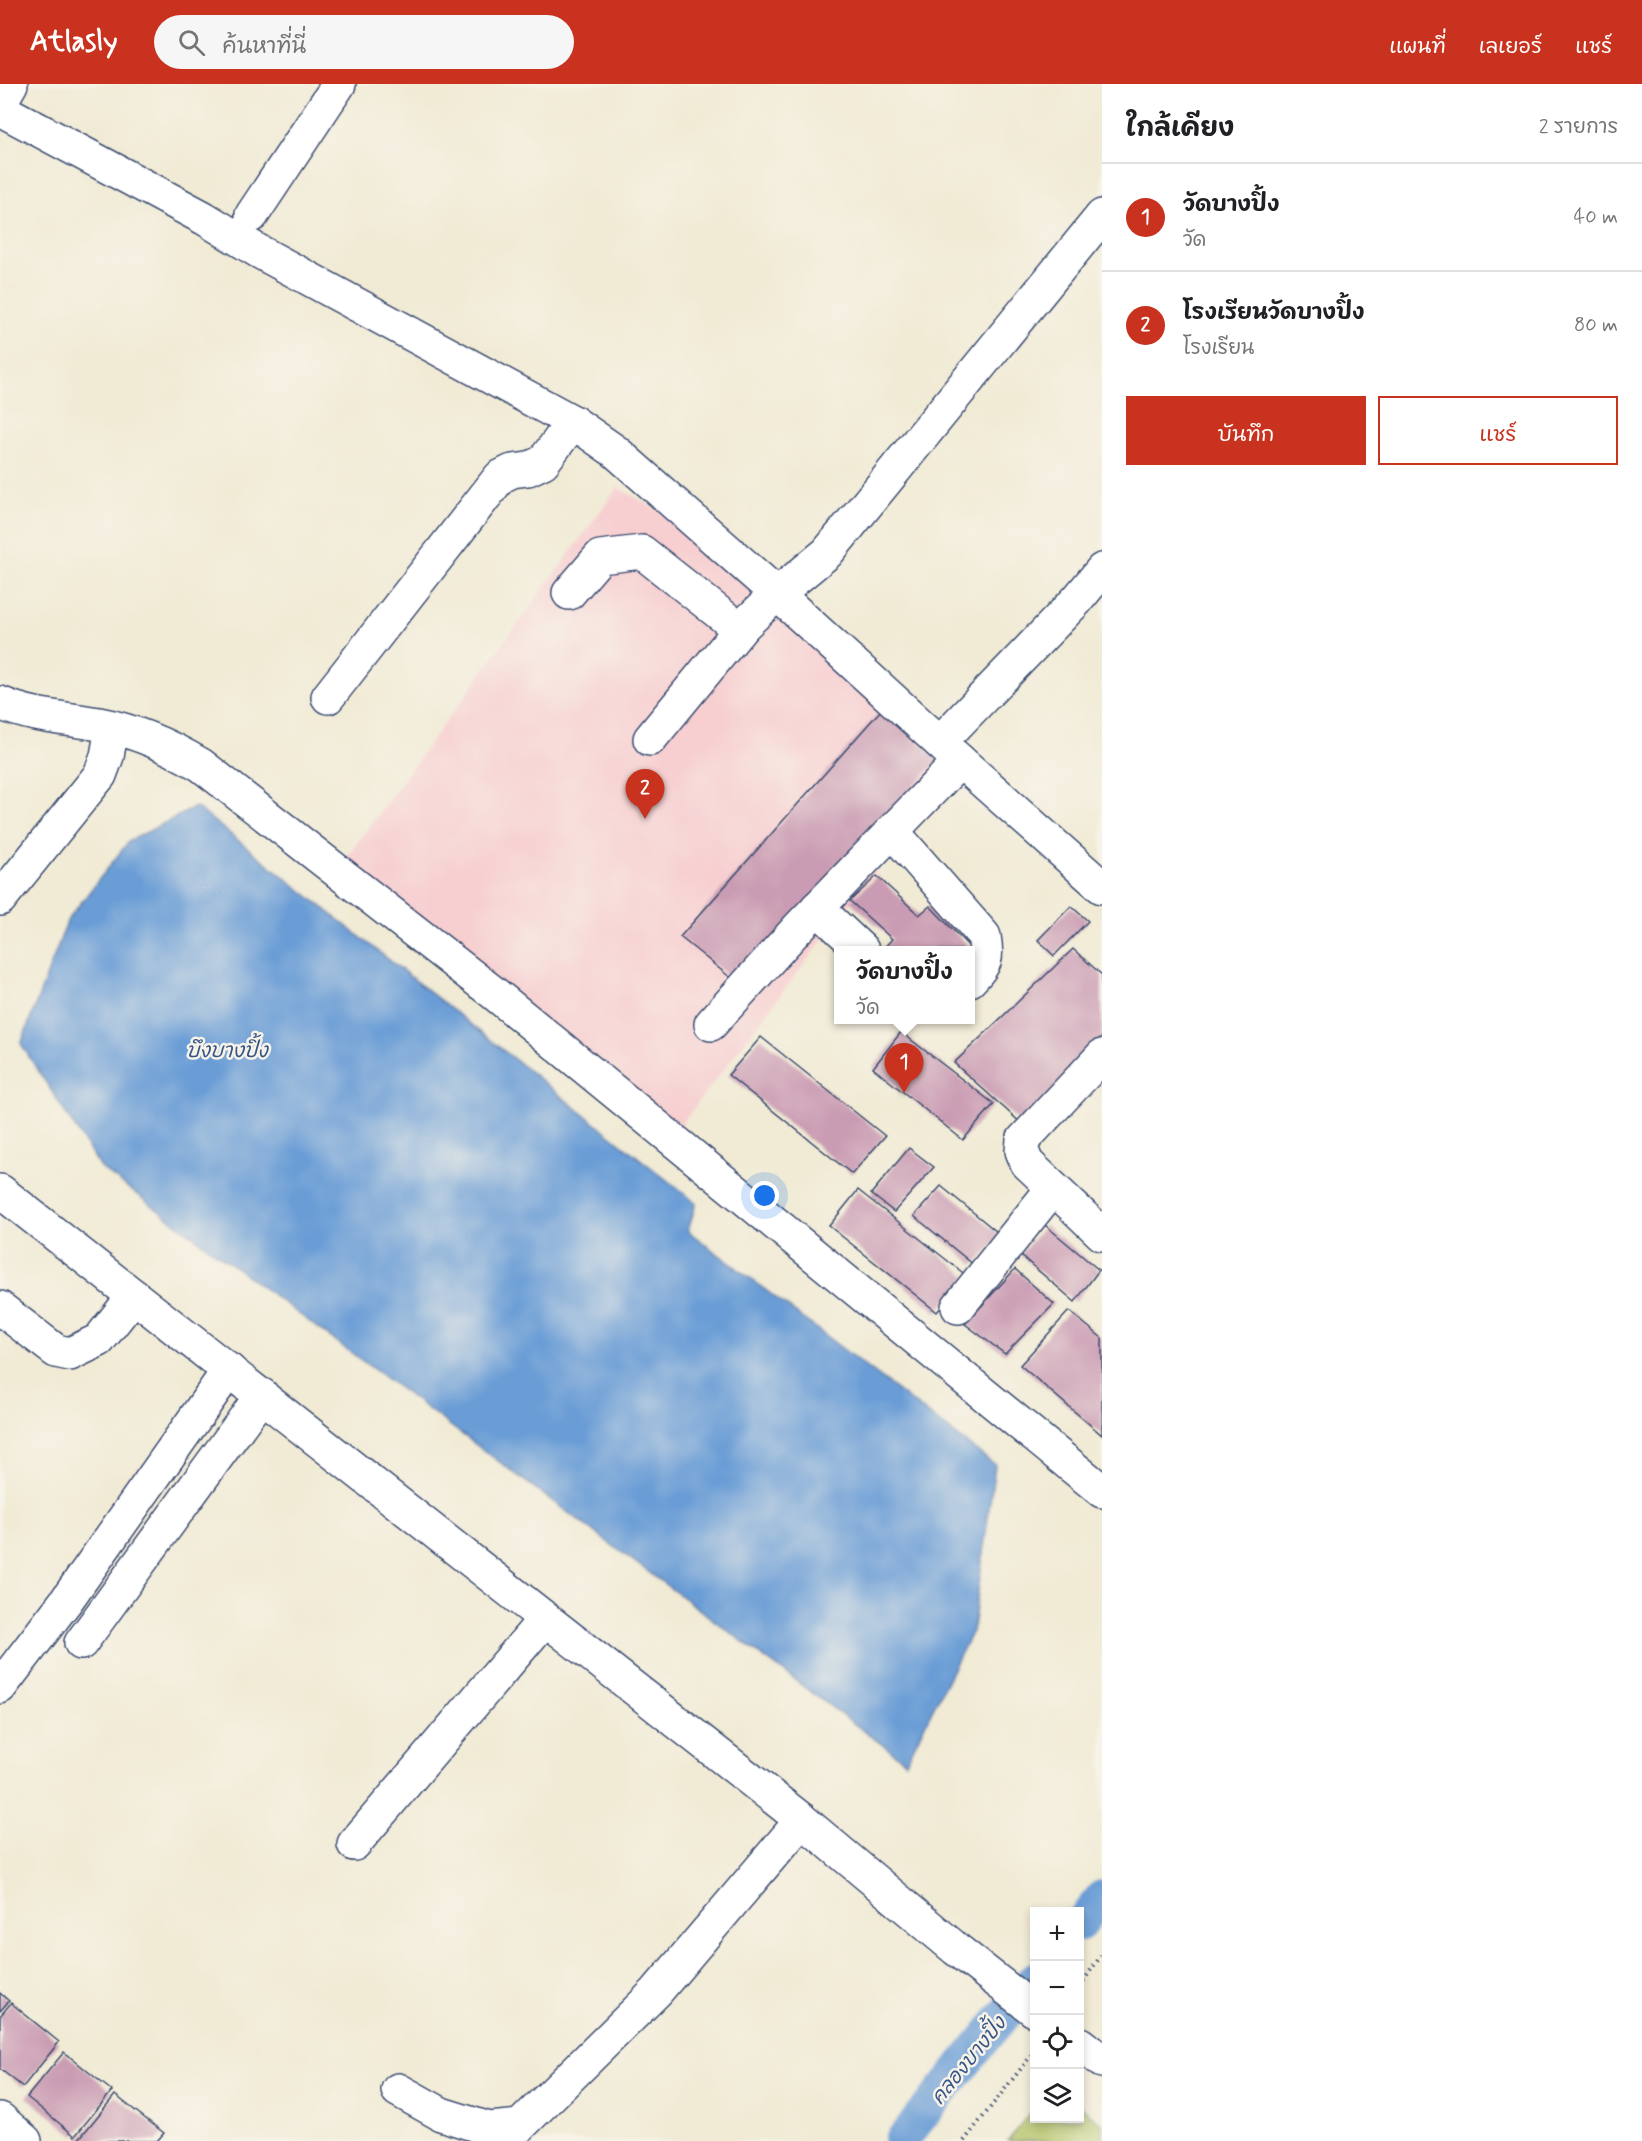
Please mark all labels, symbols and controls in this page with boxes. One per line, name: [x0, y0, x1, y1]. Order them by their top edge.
search box: [154, 15, 574, 69]
text: Atlasly: [30, 24, 118, 61]
icon: search: [175, 26, 208, 59]
text: ค้นหาที่นี่: [223, 33, 306, 61]
text: แผนที่: [1389, 33, 1446, 61]
text: เลเยอร์: [1479, 33, 1542, 61]
text: แชร์: [1575, 33, 1612, 61]
text: ใกล้เคียง: [1126, 112, 1234, 146]
text: 2 รายการ: [1539, 114, 1618, 141]
text: วัดบางปิ้ง: [1183, 191, 1279, 219]
text: 1: [1141, 204, 1150, 231]
text: 40 m: [1574, 204, 1618, 231]
text: วัด: [1183, 227, 1206, 254]
text: โรงเรียนวัดบางปิ้ง: [1183, 299, 1364, 327]
text: 2: [1141, 312, 1150, 339]
text: 80 m: [1574, 312, 1618, 339]
text: โรงเรียน: [1183, 335, 1254, 362]
button: บันทึก: [1126, 396, 1366, 465]
button: แชร์: [1378, 396, 1618, 465]
pin: 2: [626, 770, 664, 819]
popup: [834, 946, 975, 1024]
text: วัดบางปิ้ง: [856, 959, 953, 987]
text: วัด: [856, 995, 880, 1022]
water label: บึงบางปิ้ง: [186, 1033, 270, 1065]
pin: 1: [884, 1044, 924, 1093]
your location: [750, 1181, 779, 1210]
map controls: [1030, 1907, 1084, 2123]
button: +: [1030, 1907, 1084, 1961]
button: −: [1030, 1961, 1084, 2015]
water label: คลองบางปิ้ง: [921, 2007, 1014, 2111]
button: locate: [1030, 2015, 1084, 2069]
button: layers: [1030, 2069, 1084, 2123]

